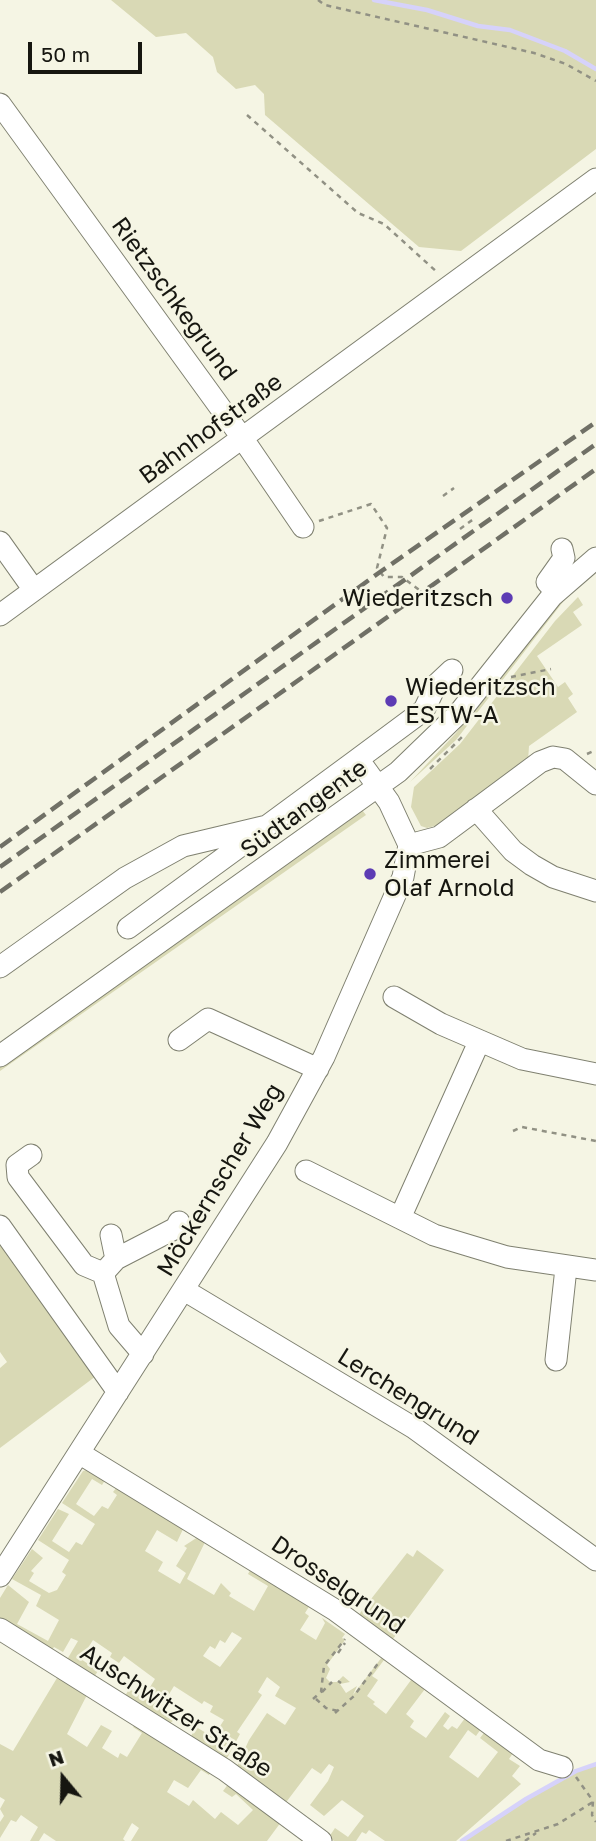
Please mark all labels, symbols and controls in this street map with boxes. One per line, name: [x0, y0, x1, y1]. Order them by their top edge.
scale bar: [32, 28, 145, 72]
text: 50 m: [41, 41, 90, 67]
street label: Rietzschkegrund: [105, 212, 243, 386]
street label: Bahnhofstraße: [134, 367, 288, 491]
place label: Wiederitzsch: [342, 584, 493, 612]
marker: Wiederitzsch: [499, 590, 515, 606]
place label: Wiederitzsch ESTW-A: [405, 673, 556, 729]
marker: Wiederitzsch ESTW-A: [383, 693, 399, 709]
street label: Südtangente: [235, 753, 373, 865]
place label: Zimmerei Olaf Arnold: [384, 846, 515, 902]
marker: Zimmerei Olaf Arnold: [362, 866, 378, 882]
street label: Möckernscher Weg: [151, 1078, 289, 1282]
street label: Lerchengrund: [332, 1342, 484, 1452]
street label: Drosselgrund: [266, 1530, 410, 1640]
street label: Auschwitzer Straße: [75, 1638, 277, 1784]
north arrow: [28, 1743, 98, 1813]
text: N: [45, 1744, 67, 1771]

